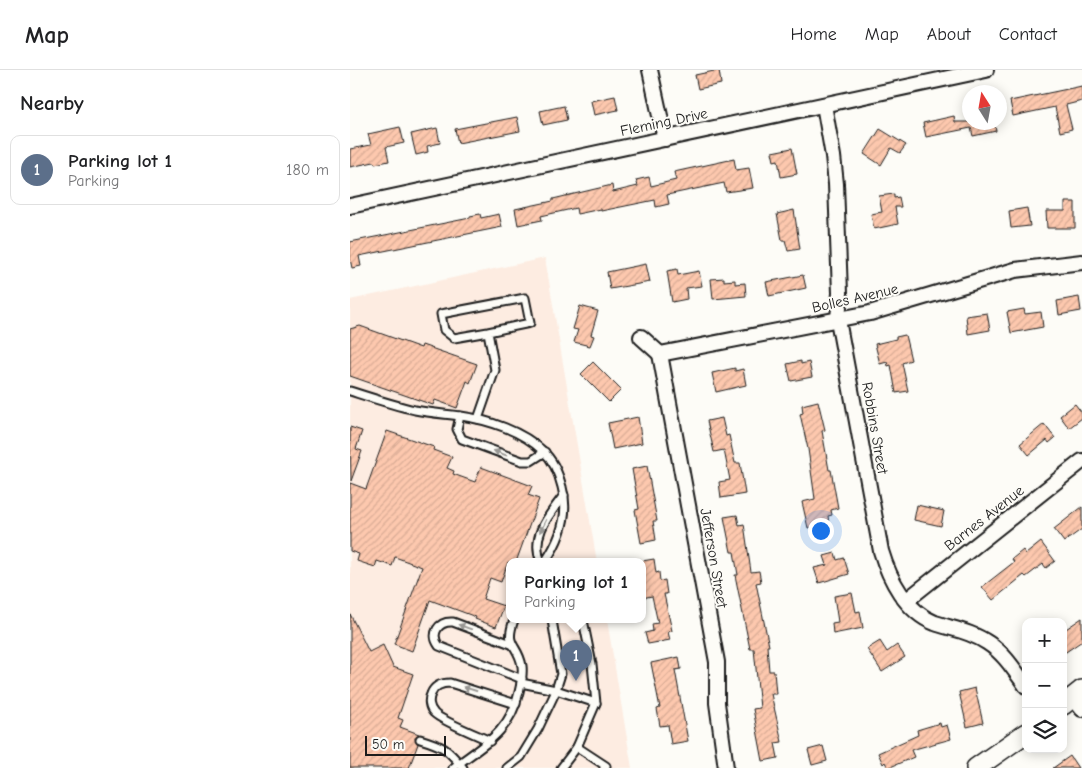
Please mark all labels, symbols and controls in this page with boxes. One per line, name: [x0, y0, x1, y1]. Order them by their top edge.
text: Map: [25, 21, 69, 49]
text: Home: [790, 24, 837, 45]
text: Map: [865, 24, 899, 45]
text: About: [927, 24, 971, 45]
text: Contact: [999, 24, 1057, 45]
north arrow: [962, 85, 1007, 130]
text: Nearby: [20, 91, 84, 115]
street label: Fleming Drive: [619, 104, 710, 140]
text: Parking lot 1: [68, 150, 172, 172]
text: 1: [34, 161, 40, 179]
text: 180 m: [286, 161, 329, 179]
text: Parking: [68, 172, 120, 190]
street label: Bolles Avenue: [810, 279, 900, 317]
street label: Robbins Street: [858, 381, 892, 476]
one-way arrow: [492, 449, 507, 457]
street label: Barnes Avenue: [941, 481, 1028, 555]
street label: Jefferson Street: [696, 507, 732, 610]
your location: [808, 518, 834, 544]
one-way arrow: [539, 519, 547, 533]
popup: [506, 558, 646, 623]
text: Parking lot 1: [524, 571, 628, 593]
text: Parking: [524, 593, 576, 611]
map controls: [1022, 618, 1067, 753]
button: +: [1022, 618, 1067, 663]
one-way arrow: [457, 623, 472, 631]
pin: 1: [560, 640, 592, 681]
button: −: [1022, 663, 1067, 708]
one-way arrow: [462, 685, 477, 693]
button: layers: [1022, 708, 1067, 753]
scale bar: [365, 733, 446, 756]
text: 50 m: [372, 736, 404, 753]

